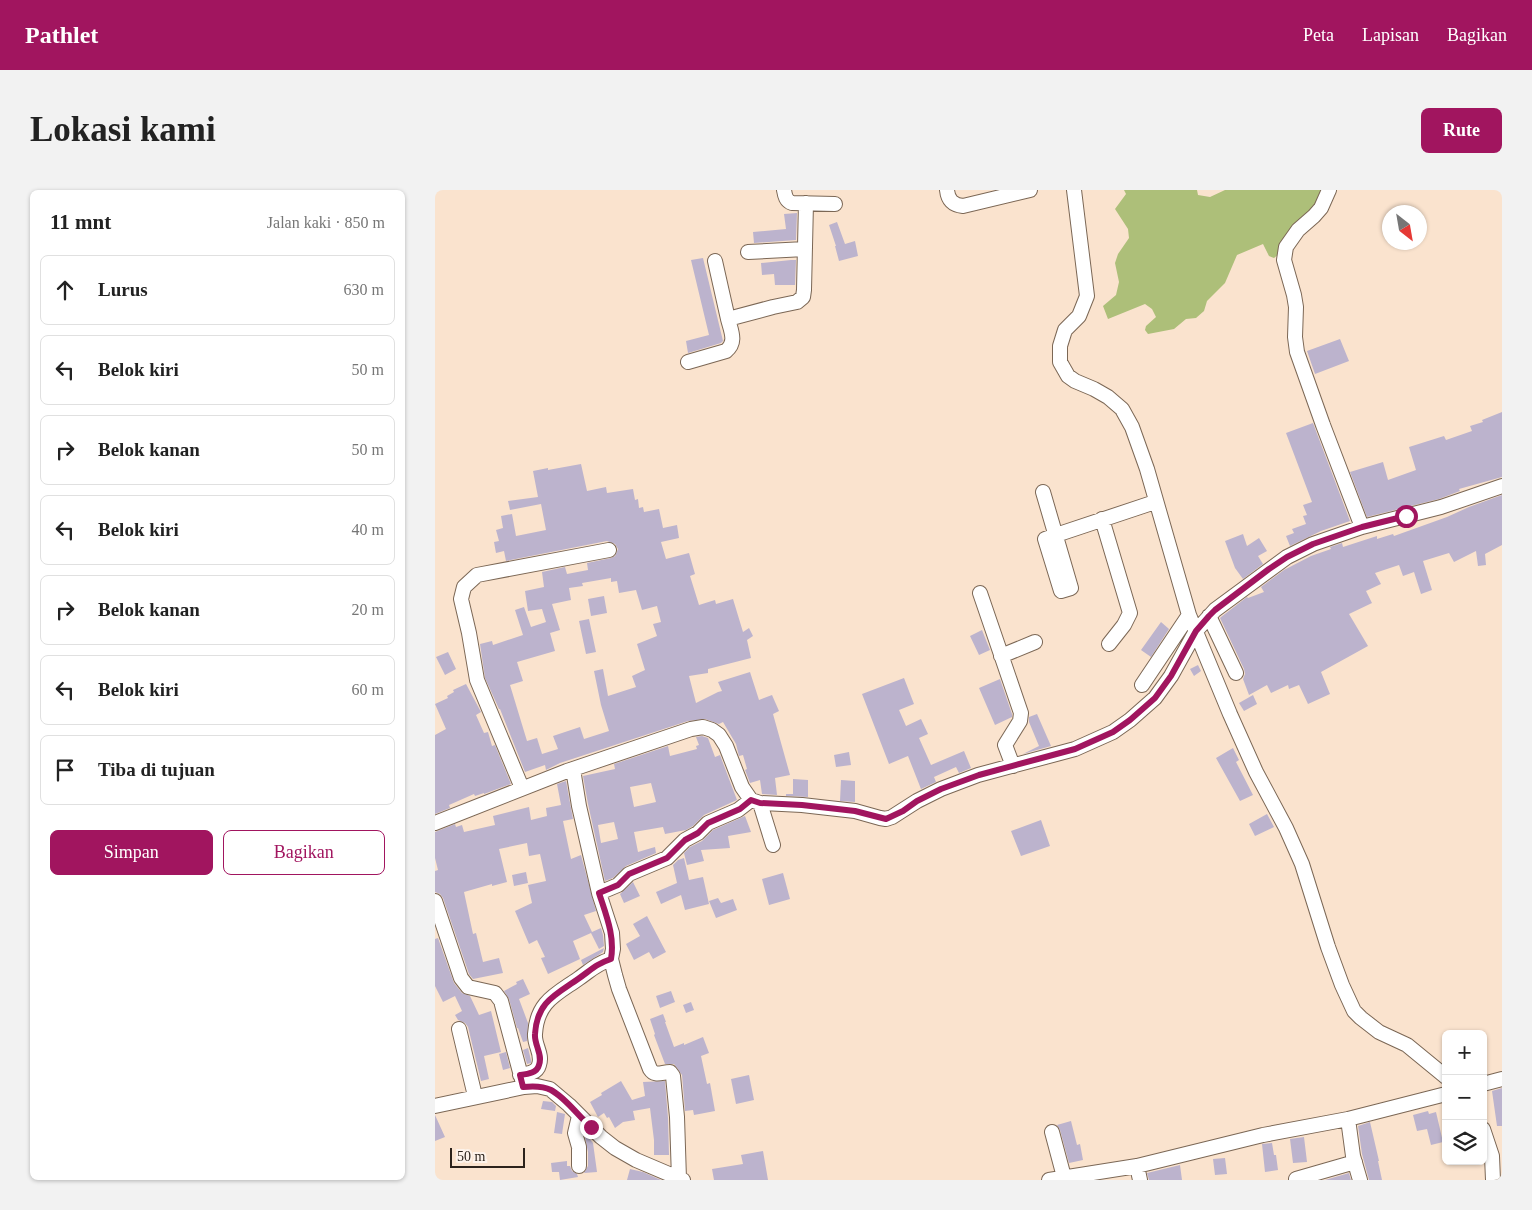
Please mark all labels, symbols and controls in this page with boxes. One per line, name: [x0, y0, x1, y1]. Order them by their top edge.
text: Pathlet: [25, 22, 98, 48]
text: Peta: [1303, 25, 1334, 45]
text: Lapisan: [1362, 25, 1419, 45]
text: Bagikan: [1447, 25, 1507, 45]
button: Rute: [1421, 108, 1502, 153]
text: Lokasi kami: [30, 110, 216, 149]
north arrow: [1382, 205, 1427, 250]
text: 11 mnt: [50, 210, 111, 234]
text: Jalan kaki · 850 m: [267, 214, 385, 231]
icon: ahead: [51, 276, 79, 304]
text: Lurus: [98, 279, 148, 300]
text: 630 m: [344, 281, 384, 298]
icon: left: [51, 356, 79, 384]
text: Belok kiri: [98, 359, 179, 380]
text: 50 m: [352, 361, 384, 378]
icon: right: [51, 436, 79, 464]
text: Belok kanan: [98, 439, 200, 460]
text: 50 m: [352, 441, 384, 458]
route start: [1395, 505, 1418, 528]
icon: left: [51, 516, 79, 544]
text: Belok kiri: [98, 519, 179, 540]
text: 40 m: [352, 521, 384, 538]
icon: right: [51, 596, 79, 624]
text: Belok kanan: [98, 599, 200, 620]
text: 20 m: [352, 601, 384, 618]
icon: left: [51, 676, 79, 704]
text: Belok kiri: [98, 679, 179, 700]
text: 60 m: [352, 681, 384, 698]
icon: arrive: [51, 756, 79, 784]
text: Tiba di tujuan: [98, 759, 215, 780]
button: Simpan: [50, 830, 213, 875]
button: Bagikan: [223, 830, 385, 875]
map controls: [1442, 1030, 1487, 1165]
button: +: [1442, 1030, 1487, 1075]
button: −: [1442, 1075, 1487, 1120]
route end: [580, 1116, 603, 1139]
button: layers: [1442, 1120, 1487, 1165]
scale bar: [450, 1145, 525, 1168]
text: 50 m: [457, 1149, 485, 1164]

